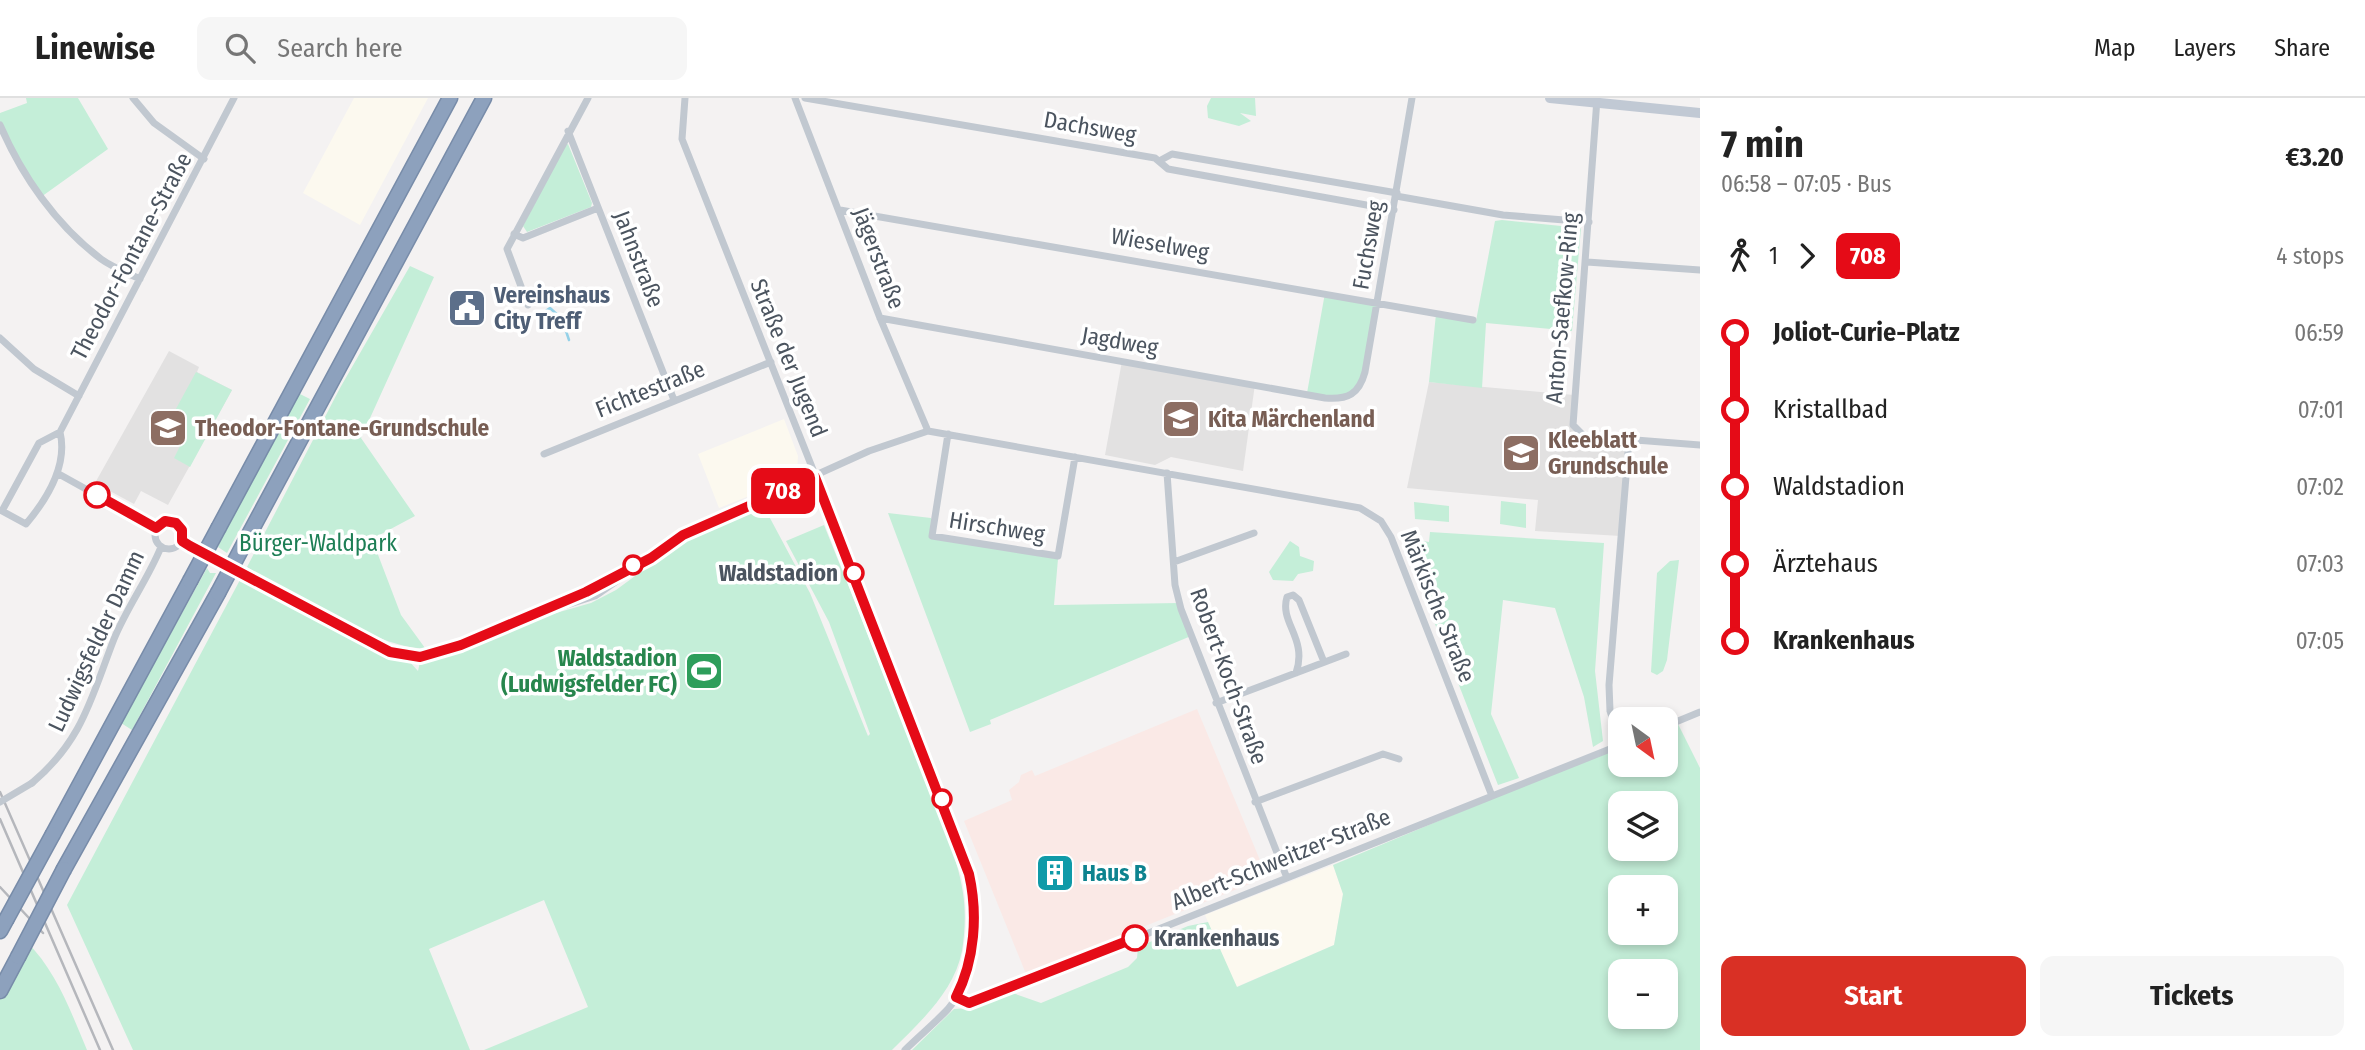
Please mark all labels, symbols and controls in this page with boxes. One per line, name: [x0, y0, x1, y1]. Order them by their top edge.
search box: [197, 17, 687, 80]
text: Linewise: [35, 28, 155, 68]
icon: search: [221, 29, 259, 67]
text: Search here: [277, 33, 403, 64]
text: Map: [2094, 34, 2136, 62]
text: Layers: [2174, 34, 2236, 62]
text: Share: [2274, 34, 2330, 62]
street label: Dachsweg: [1042, 105, 1139, 149]
text: 7 min: [1721, 121, 1804, 167]
text: €3.20: [2286, 142, 2344, 173]
street label: Theodor-Fontane-Straße: [64, 148, 198, 364]
text: 06:58 – 07:05 · Bus: [1721, 170, 1892, 198]
street label: Fuchsweg: [1346, 198, 1390, 292]
street label: Jägerstraße: [847, 203, 911, 313]
street label: Jahnstraße: [608, 207, 670, 311]
street label: Anton-Saefkow-Ring: [1540, 211, 1584, 405]
street label: Wieselweg: [1109, 222, 1211, 266]
icon: walk: [1721, 237, 1759, 275]
icon: forward: [1788, 237, 1826, 275]
text: 1: [1769, 242, 1778, 270]
text: 708: [1850, 242, 1886, 270]
text: 4 stops: [2276, 242, 2344, 270]
street label: Straße der Jugend: [744, 275, 834, 441]
place label: Vereinshaus City Treff: [493, 281, 610, 335]
public building icon: Vereinshaus City Treff: [446, 287, 488, 329]
text: Joliot-Curie-Platz: [1773, 317, 1960, 348]
text: 06:59: [2294, 319, 2344, 347]
street label: Jagdweg: [1079, 320, 1161, 362]
street label: Fichtestraße: [591, 354, 709, 424]
text: Kristallbad: [1773, 394, 1888, 425]
text: 07:01: [2298, 396, 2344, 424]
school or university icon: Kita Märchenland: [1160, 398, 1202, 440]
place label: Kita Märchenland: [1208, 405, 1375, 433]
school or university icon: Theodor-Fontane-Grundschule: [147, 407, 189, 449]
place label: Theodor-Fontane-Grundschule: [195, 414, 490, 442]
place label: Kleeblatt Grundschule: [1548, 426, 1669, 480]
school or university icon: Kleeblatt Grundschule: [1500, 432, 1542, 474]
line badge: 708: [743, 468, 823, 514]
text: Waldstadion: [1773, 471, 1905, 502]
text: 07:02: [2296, 473, 2344, 501]
text: 708: [765, 477, 801, 505]
unlabelled marker: [84, 482, 110, 508]
street label: Hirschweg: [947, 506, 1047, 548]
street label: Märkische Straße: [1395, 526, 1481, 686]
park label: Bürger-Waldpark: [239, 529, 397, 557]
street label: Ludwigsfelder Damm: [42, 546, 150, 736]
text: Ärztehaus: [1773, 548, 1878, 579]
text: 07:03: [2296, 550, 2344, 578]
unlabelled marker: [623, 555, 643, 575]
place label: Waldstadion: [719, 559, 838, 587]
marker: Waldstadion: [844, 563, 864, 583]
street label: Robert-Koch-Straße: [1184, 584, 1274, 768]
text: Krankenhaus: [1773, 625, 1915, 656]
text: 07:05: [2296, 627, 2344, 655]
place label: Waldstadion (Ludwigsfelder FC): [501, 644, 677, 698]
sports icon: Waldstadion (Ludwigsfelder FC): [683, 650, 725, 692]
north arrow: [1608, 707, 1678, 777]
map controls: [1608, 707, 1678, 1029]
unlabelled marker: [932, 789, 952, 809]
button: layers: [1608, 791, 1678, 861]
street label: Albert-Schweitzer-Straße: [1168, 802, 1394, 916]
building icon: Haus B: [1034, 852, 1076, 894]
place label: Haus B: [1082, 859, 1147, 887]
button: +: [1608, 875, 1678, 945]
place label: Krankenhaus: [1154, 924, 1279, 952]
marker: Krankenhaus: [1122, 925, 1148, 951]
button: Start: [1721, 956, 2026, 1036]
button: Tickets: [2040, 956, 2344, 1036]
button: −: [1608, 959, 1678, 1029]

